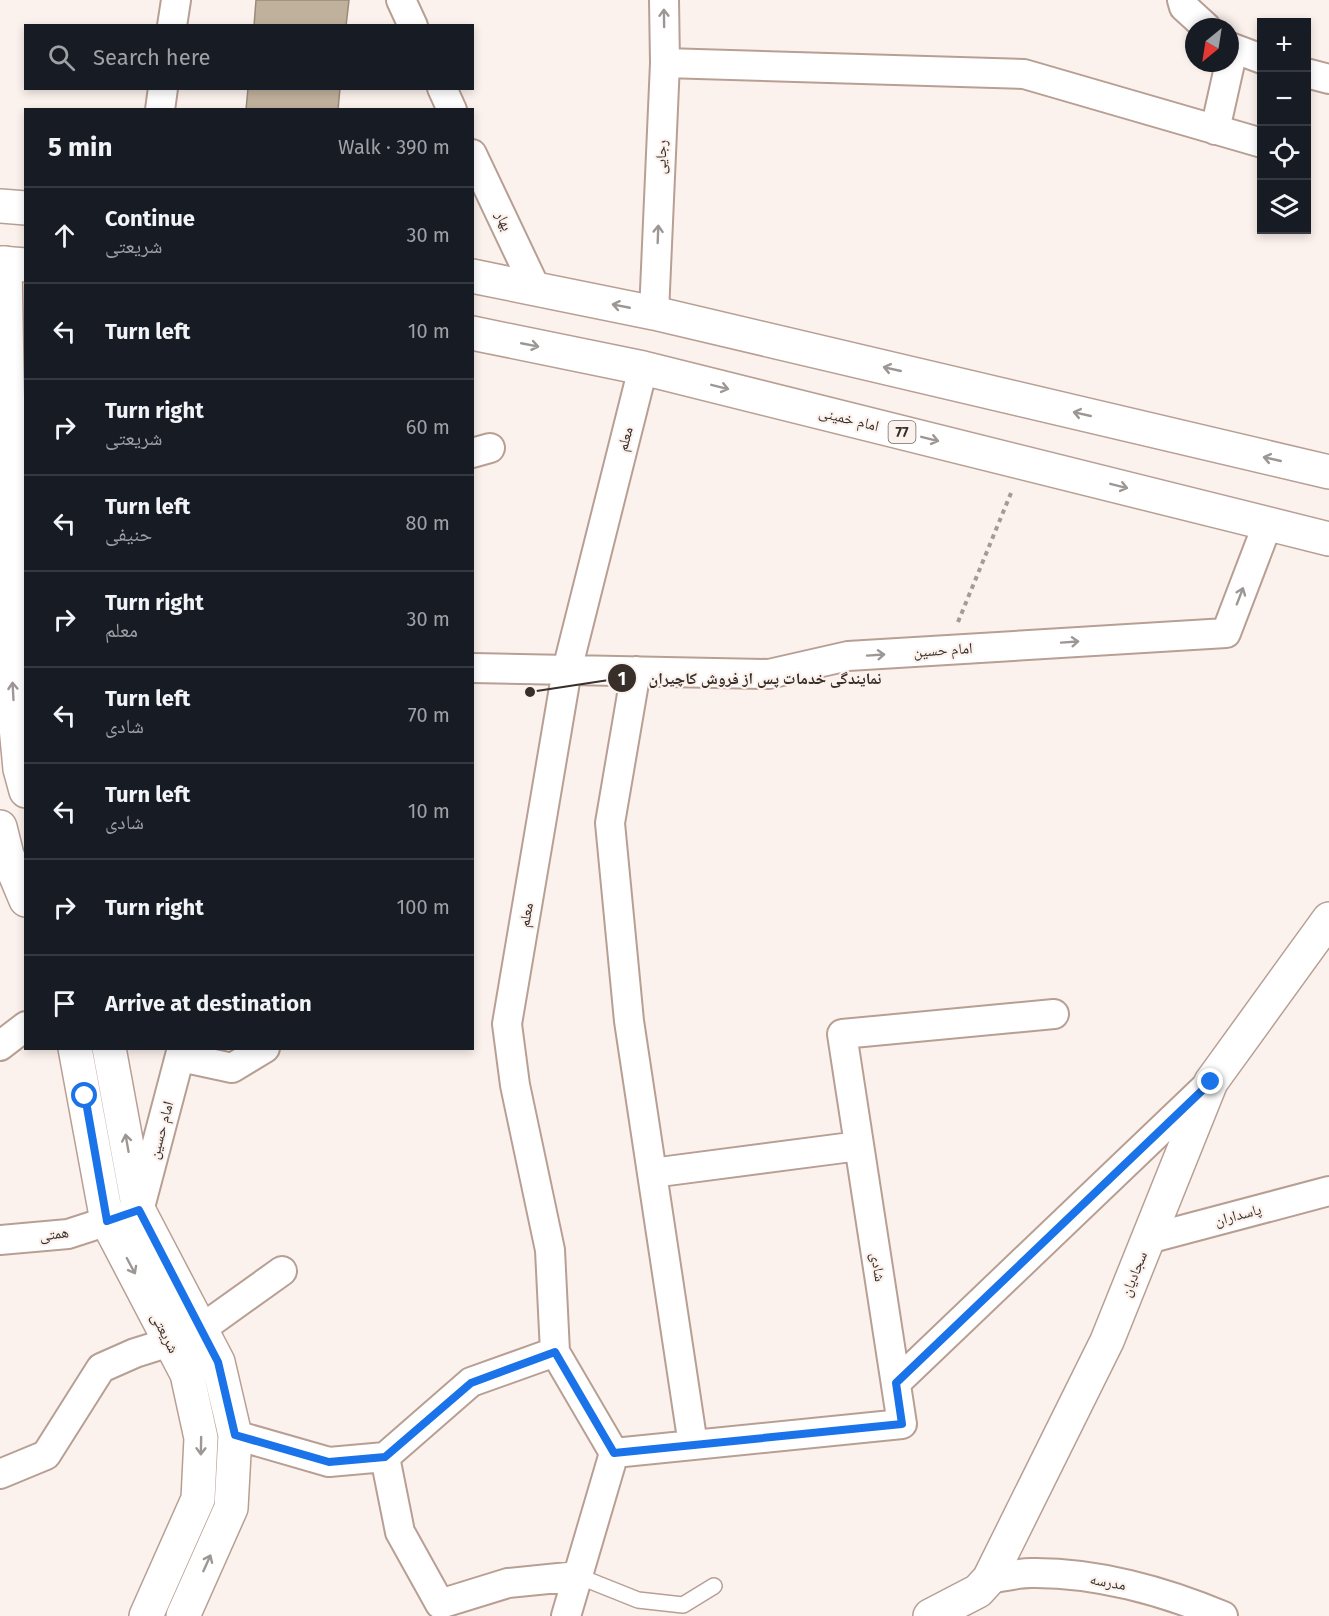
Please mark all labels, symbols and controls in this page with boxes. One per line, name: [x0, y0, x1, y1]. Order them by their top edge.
one-way arrow: [658, 8, 670, 28]
north arrow: [1185, 18, 1239, 72]
map controls: [1257, 18, 1311, 234]
button: +: [1257, 18, 1311, 72]
search box: [24, 24, 474, 90]
icon: search: [45, 41, 78, 74]
text: Search here: [93, 44, 211, 71]
button: −: [1257, 72, 1311, 126]
button: locate: [1257, 126, 1311, 180]
text: 5 min: [48, 132, 112, 163]
text: Walk · 390 m: [338, 135, 450, 159]
street label: رجایی: [651, 139, 672, 175]
button: layers: [1257, 180, 1311, 234]
text: Continue: [105, 205, 195, 232]
street label: بهار: [491, 207, 516, 234]
icon: ahead: [48, 219, 81, 252]
text: 30 m: [406, 223, 450, 247]
one-way arrow: [652, 224, 663, 244]
text: شریعتی: [105, 234, 162, 258]
one-way arrow: [611, 300, 631, 311]
icon: left: [48, 315, 81, 348]
text: Turn left: [105, 318, 190, 345]
text: 10 m: [408, 319, 450, 343]
one-way arrow: [520, 340, 539, 351]
one-way arrow: [883, 363, 902, 375]
one-way arrow: [710, 382, 729, 393]
text: Turn right: [105, 397, 204, 424]
street label: امام خمینی: [817, 403, 881, 436]
one-way arrow: [1073, 407, 1092, 419]
icon: right: [48, 411, 81, 444]
text: 60 m: [406, 415, 450, 439]
road number: 77: [888, 421, 916, 443]
street label: معلم: [613, 425, 638, 453]
text: شریعتی: [105, 426, 162, 450]
one-way arrow: [920, 434, 939, 446]
one-way arrow: [1263, 452, 1282, 464]
one-way arrow: [1109, 481, 1128, 493]
text: Turn left: [105, 493, 190, 520]
icon: left: [48, 507, 81, 540]
text: 80 m: [405, 511, 450, 535]
text: حنیفی: [105, 522, 152, 546]
one-way arrow: [1235, 588, 1246, 606]
text: Turn right: [105, 589, 204, 616]
icon: right: [48, 603, 81, 636]
text: 30 m: [406, 607, 450, 631]
text: معلم: [105, 618, 138, 642]
one-way arrow: [1060, 637, 1080, 648]
street label: امام حسین: [913, 639, 973, 662]
one-way arrow: [865, 649, 885, 660]
callout: نمایندگی خدمات پس از فروش کاچیران: [607, 661, 894, 695]
text: 1: [618, 668, 626, 690]
text: نمایندگی خدمات پس از فروش کاچیران: [649, 669, 881, 688]
one-way arrow: [7, 682, 19, 702]
text: Turn left: [105, 685, 190, 712]
icon: left: [48, 699, 81, 732]
text: 70 m: [408, 703, 450, 727]
text: شادی: [105, 714, 144, 738]
text: Turn left: [105, 781, 190, 808]
icon: left: [48, 795, 81, 828]
text: 10 m: [408, 799, 450, 823]
text: شادی: [105, 810, 144, 834]
icon: right: [48, 891, 81, 924]
text: Turn right: [105, 894, 204, 921]
text: 100 m: [397, 895, 450, 919]
street label: معلم: [515, 901, 538, 929]
icon: arrive: [48, 987, 81, 1020]
text: Arrive at destination: [105, 990, 312, 1017]
route end: [1197, 1068, 1223, 1094]
route start: [71, 1082, 97, 1108]
street label: امام حسین: [145, 1099, 178, 1161]
one-way arrow: [121, 1134, 132, 1154]
street label: پاسداران: [1213, 1200, 1264, 1231]
street label: همتی: [38, 1223, 70, 1246]
street label: سجادیان: [1117, 1248, 1152, 1300]
street label: شادی: [866, 1251, 889, 1283]
one-way arrow: [126, 1257, 137, 1275]
street label: شریعتی: [146, 1310, 183, 1357]
one-way arrow: [195, 1435, 206, 1455]
one-way arrow: [201, 1554, 213, 1572]
street label: مدرسه: [1089, 1570, 1128, 1594]

